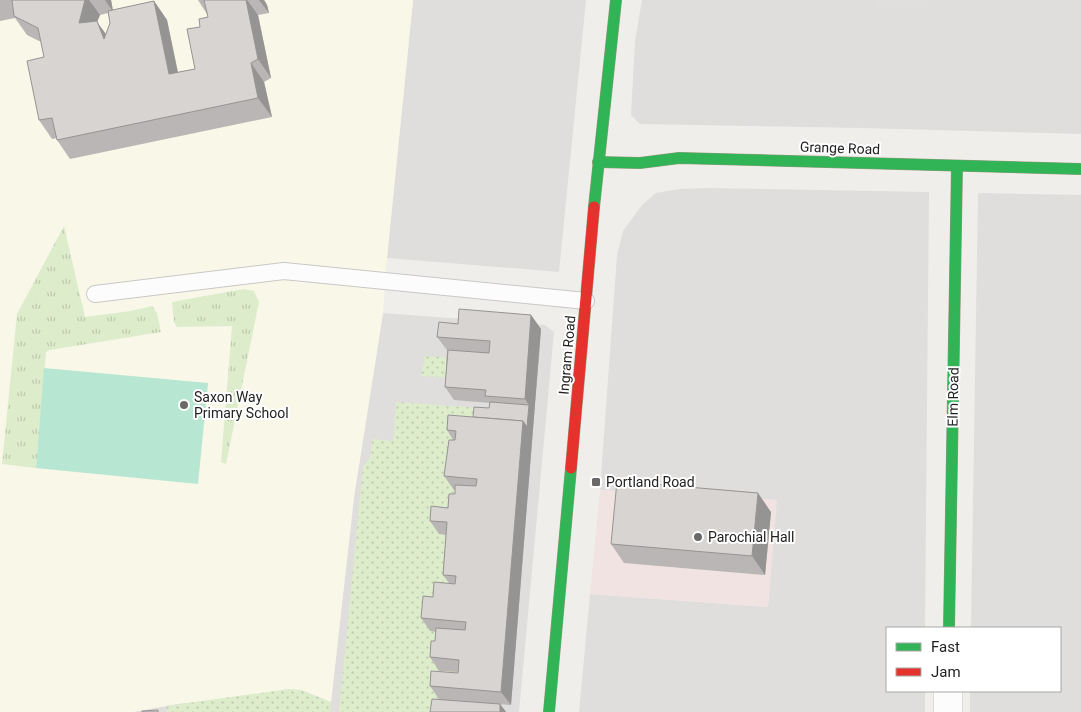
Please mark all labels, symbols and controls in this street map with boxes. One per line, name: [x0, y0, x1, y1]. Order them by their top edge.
street label: Grange Road: [800, 139, 880, 157]
street label: Ingram Road: [556, 315, 578, 395]
street label: Elm Road: [944, 367, 962, 427]
place label: Saxon Way Primary School: [194, 389, 289, 421]
marker: Saxon Way Primary School: [178, 399, 190, 411]
place label: Portland Road: [606, 474, 695, 490]
marker: Portland Road: [590, 476, 602, 488]
place label: Parochial Hall: [708, 529, 794, 545]
marker: Parochial Hall: [692, 531, 704, 543]
legend: [886, 627, 1061, 692]
text: Fast: [931, 638, 960, 656]
text: Jam: [931, 663, 961, 681]

